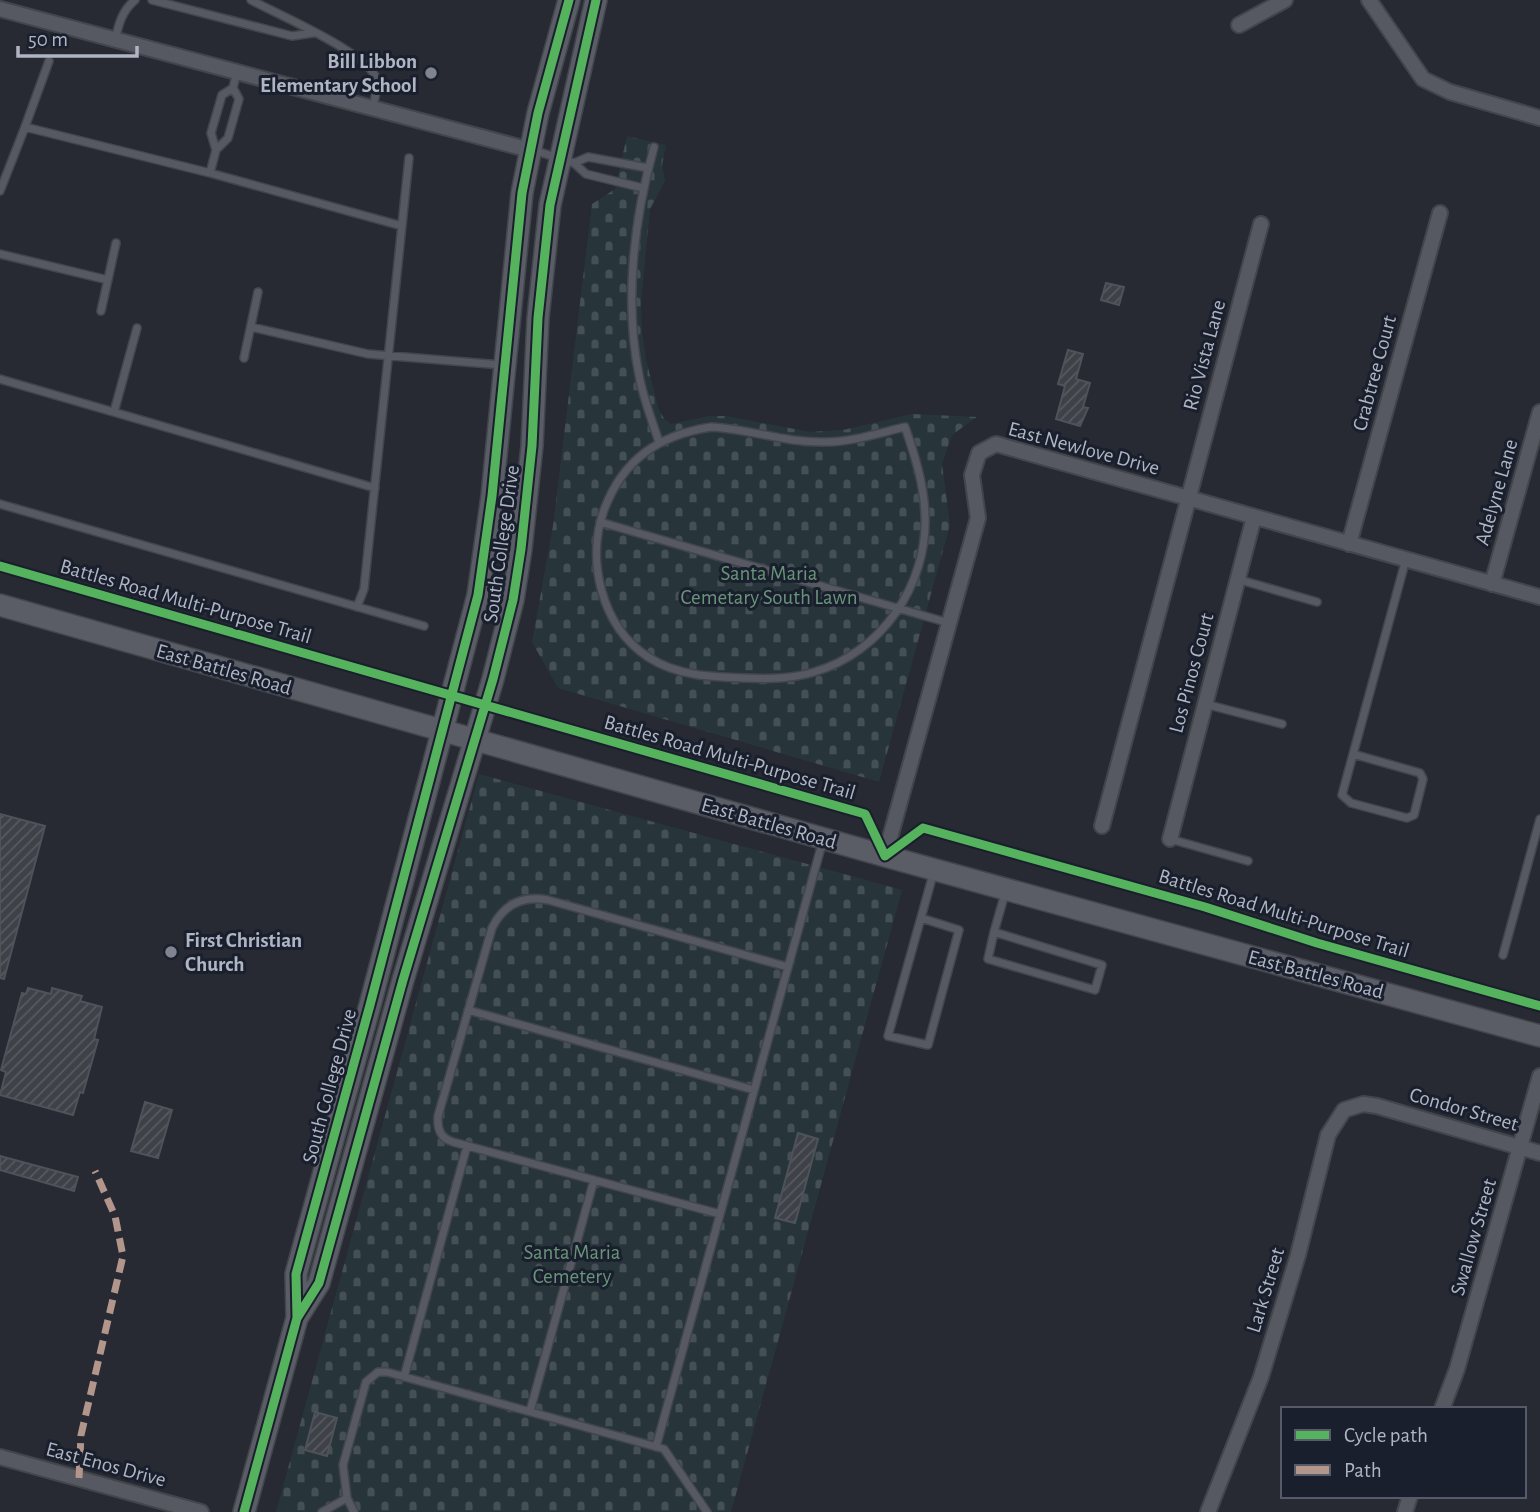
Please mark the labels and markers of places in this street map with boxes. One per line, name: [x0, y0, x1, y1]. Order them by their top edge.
place label: Bill Libbon Elementary School: [260, 51, 417, 96]
marker: Bill Libbon Elementary School: [423, 65, 439, 81]
place label: First Christian Church: [185, 930, 302, 975]
marker: First Christian Church: [163, 944, 179, 960]

